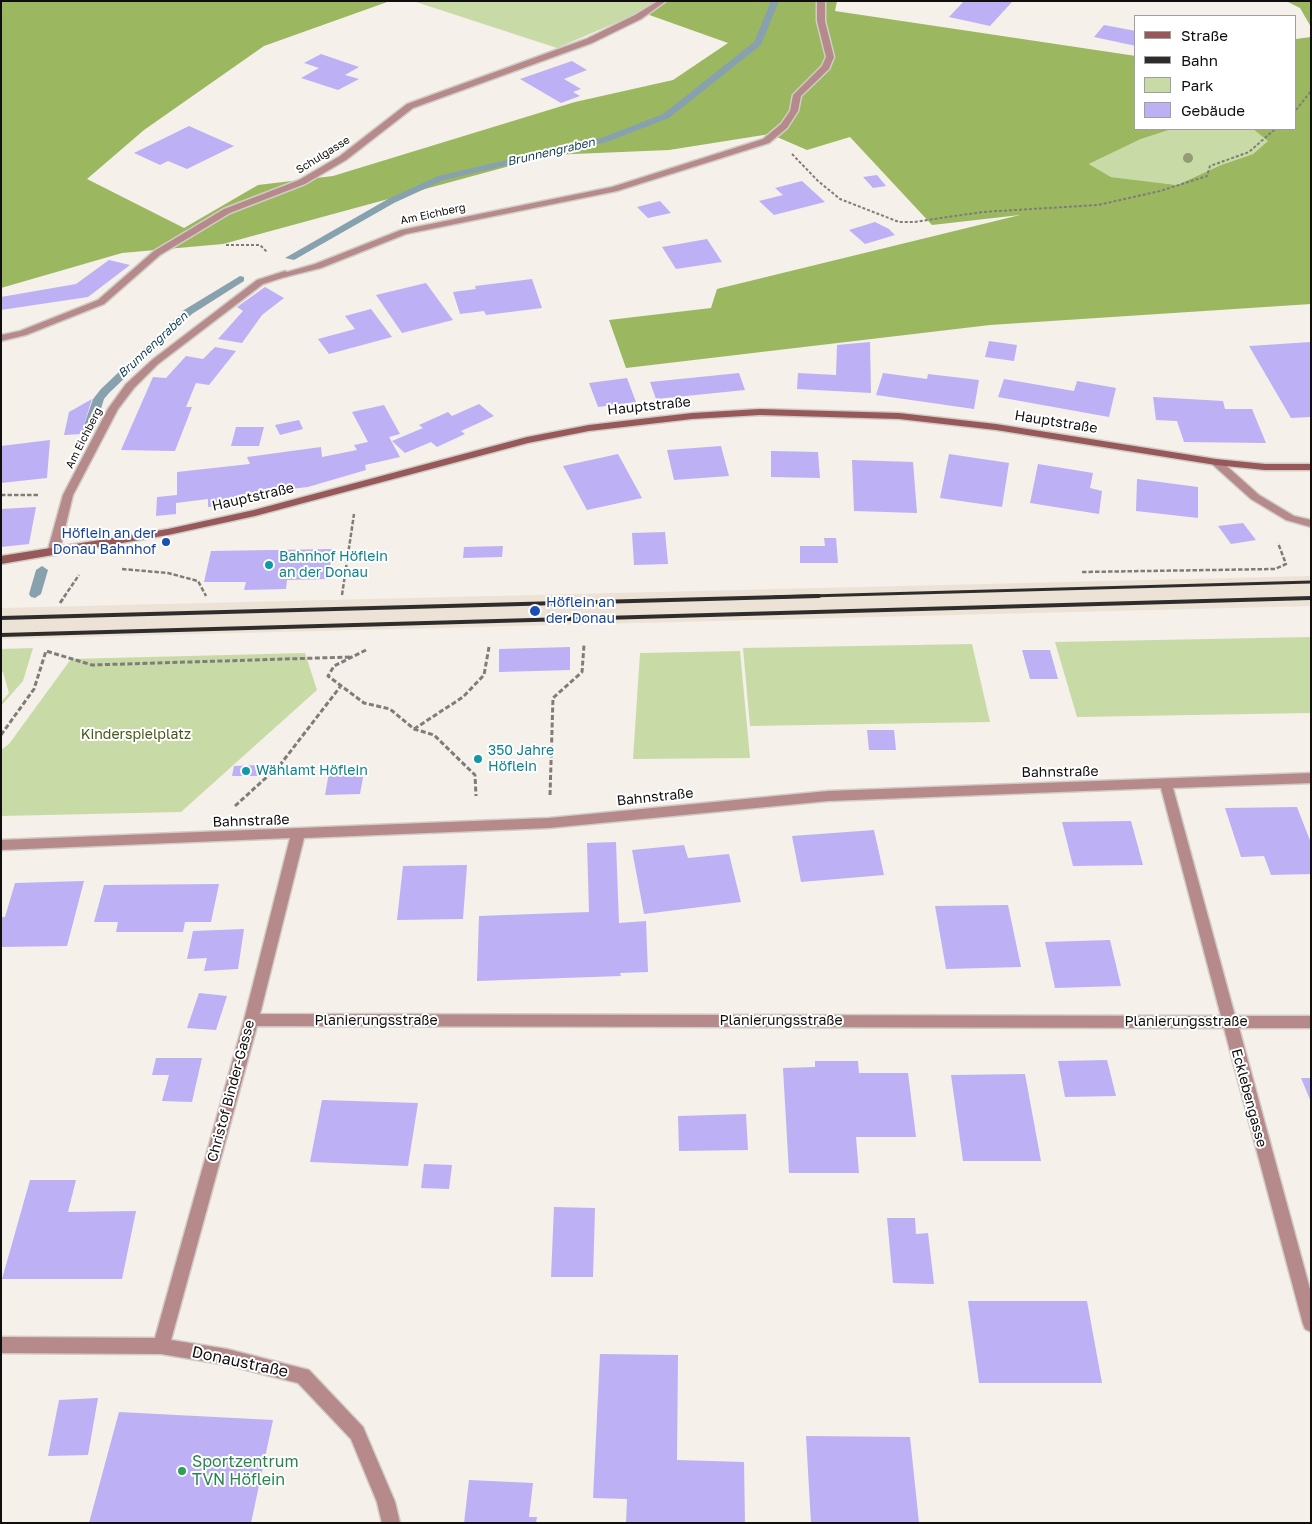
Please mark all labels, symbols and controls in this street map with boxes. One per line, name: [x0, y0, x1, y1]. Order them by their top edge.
legend: [1134, 15, 1297, 130]
text: Straße: [1181, 26, 1228, 44]
text: Bahn: [1181, 51, 1218, 69]
text: Park: [1181, 76, 1213, 94]
text: Gebäude: [1181, 101, 1245, 119]
street label: Schulgasse: [294, 133, 352, 177]
water label: Brunnengraben: [506, 135, 596, 169]
street label: Am Eichberg: [399, 201, 467, 227]
water label: Brunnengraben: [115, 309, 191, 381]
street label: Hauptstraße: [606, 393, 692, 419]
street label: Am Eichberg: [63, 405, 105, 471]
street label: Hauptstraße: [1013, 407, 1099, 437]
street label: Hauptstraße: [210, 479, 296, 515]
place label: Höflein an der Donau Bahnhof: [53, 526, 156, 558]
marker: Höflein an der Donau Bahnhof: [160, 536, 172, 548]
place label: Bahnhof Höflein an der Donau: [279, 549, 388, 582]
marker: Bahnhof Höflein an der Donau: [263, 559, 275, 571]
place label: Höflein an der Donau: [546, 595, 615, 628]
marker: Höflein an der Donau: [528, 604, 542, 618]
park label: Kinderspielplatz: [81, 727, 191, 743]
place label: 350 Jahre Höflein: [488, 743, 554, 776]
marker: 350 Jahre Höflein: [472, 753, 484, 765]
place label: Wählamt Höflein: [256, 763, 368, 779]
street label: Bahnstraße: [1021, 763, 1099, 781]
marker: Wählamt Höflein: [240, 765, 252, 777]
street label: Bahnstraße: [616, 785, 694, 809]
street label: Bahnstraße: [212, 811, 290, 831]
street label: Planierungsstraße: [314, 1013, 438, 1029]
street label: Planierungsstraße: [719, 1013, 843, 1029]
street label: Planierungsstraße: [1124, 1014, 1248, 1030]
street label: Christof Binder-Gasse: [204, 1018, 258, 1164]
street label: Ecklebengasse: [1228, 1047, 1270, 1149]
street label: Donaustraße: [190, 1342, 290, 1382]
place label: Sportzentrum TVN Höflein: [192, 1452, 299, 1490]
marker: Sportzentrum TVN Höflein: [176, 1465, 188, 1477]

